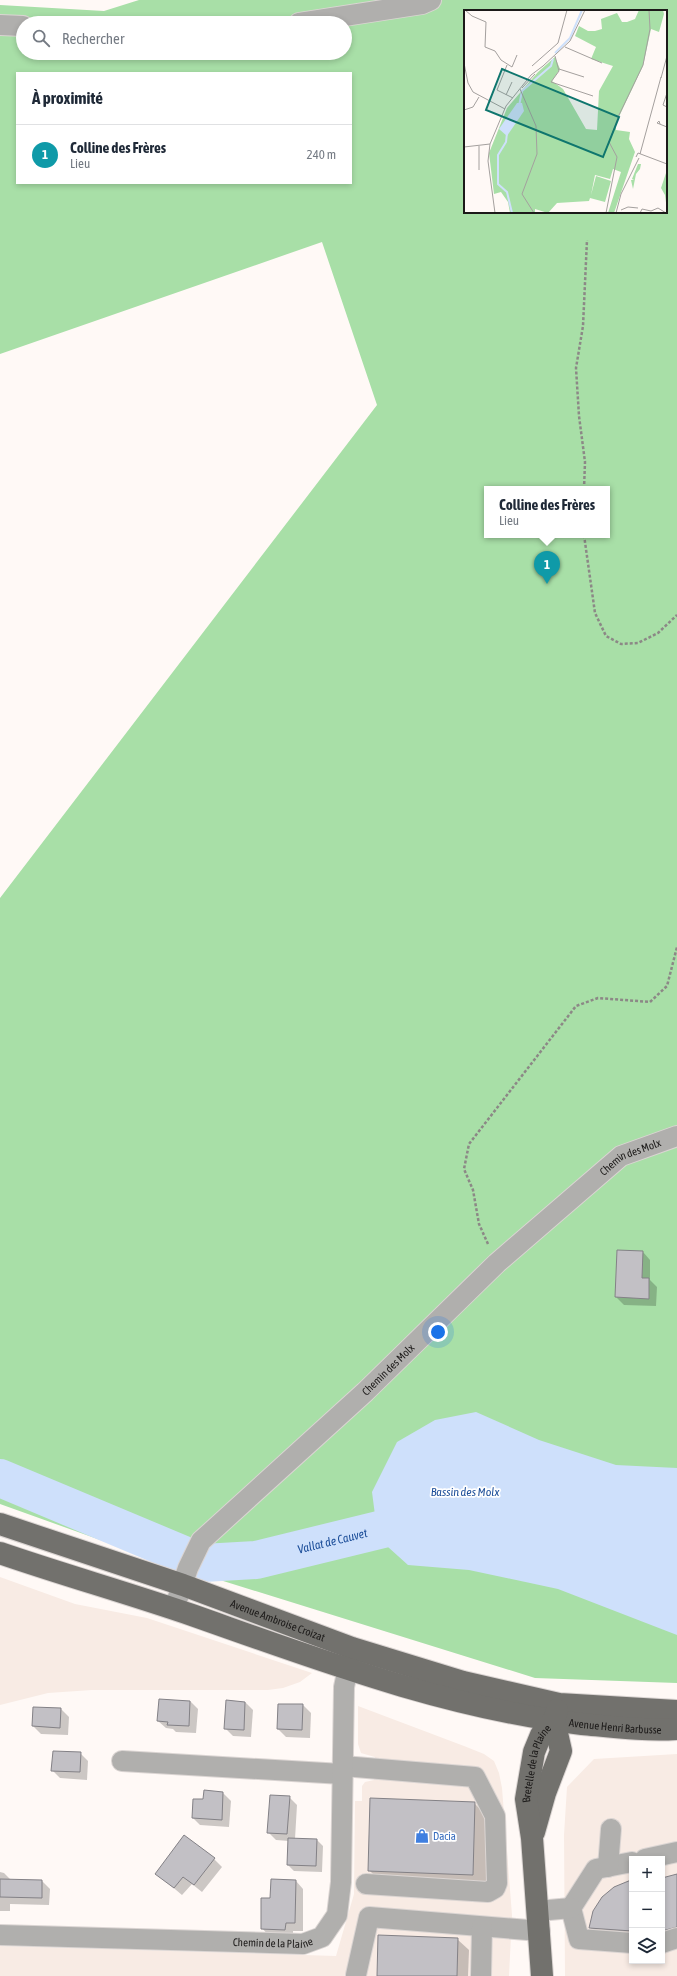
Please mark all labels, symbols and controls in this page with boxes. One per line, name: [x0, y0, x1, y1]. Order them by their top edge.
inset map: [464, 10, 667, 213]
search box: [16, 16, 352, 60]
icon: search: [30, 27, 52, 49]
text: Rechercher: [62, 30, 124, 47]
text: À proximité: [32, 88, 103, 108]
text: Colline des Frères: [70, 139, 166, 156]
text: 1: [42, 147, 48, 162]
text: 240 m: [307, 147, 336, 162]
text: Lieu: [70, 156, 90, 171]
popup: [484, 486, 610, 538]
text: Colline des Frères: [499, 496, 595, 513]
text: Lieu: [499, 513, 519, 528]
pin: 1: [534, 551, 560, 584]
street label: Chemin des Molx: [597, 1136, 663, 1178]
your location: [428, 1322, 448, 1342]
street label: Chemin des Molx: [359, 1341, 417, 1398]
water label: Bassin des Molx: [431, 1485, 499, 1499]
water label: Vallat de Cauvet: [296, 1526, 369, 1557]
street label: Avenue Ambroise Croizat: [229, 1597, 327, 1643]
street label: Avenue Henri Barbusse: [568, 1716, 662, 1736]
street label: Bretelle de la Plaine: [520, 1722, 553, 1803]
shop icon: Dacia: [414, 1828, 430, 1844]
place label: Dacia: [433, 1830, 456, 1842]
map controls: [629, 1856, 665, 1964]
button: +: [629, 1856, 665, 1892]
button: −: [629, 1892, 665, 1928]
button: layers: [629, 1928, 665, 1964]
street label: Chemin de la Plaine: [233, 1935, 314, 1950]

